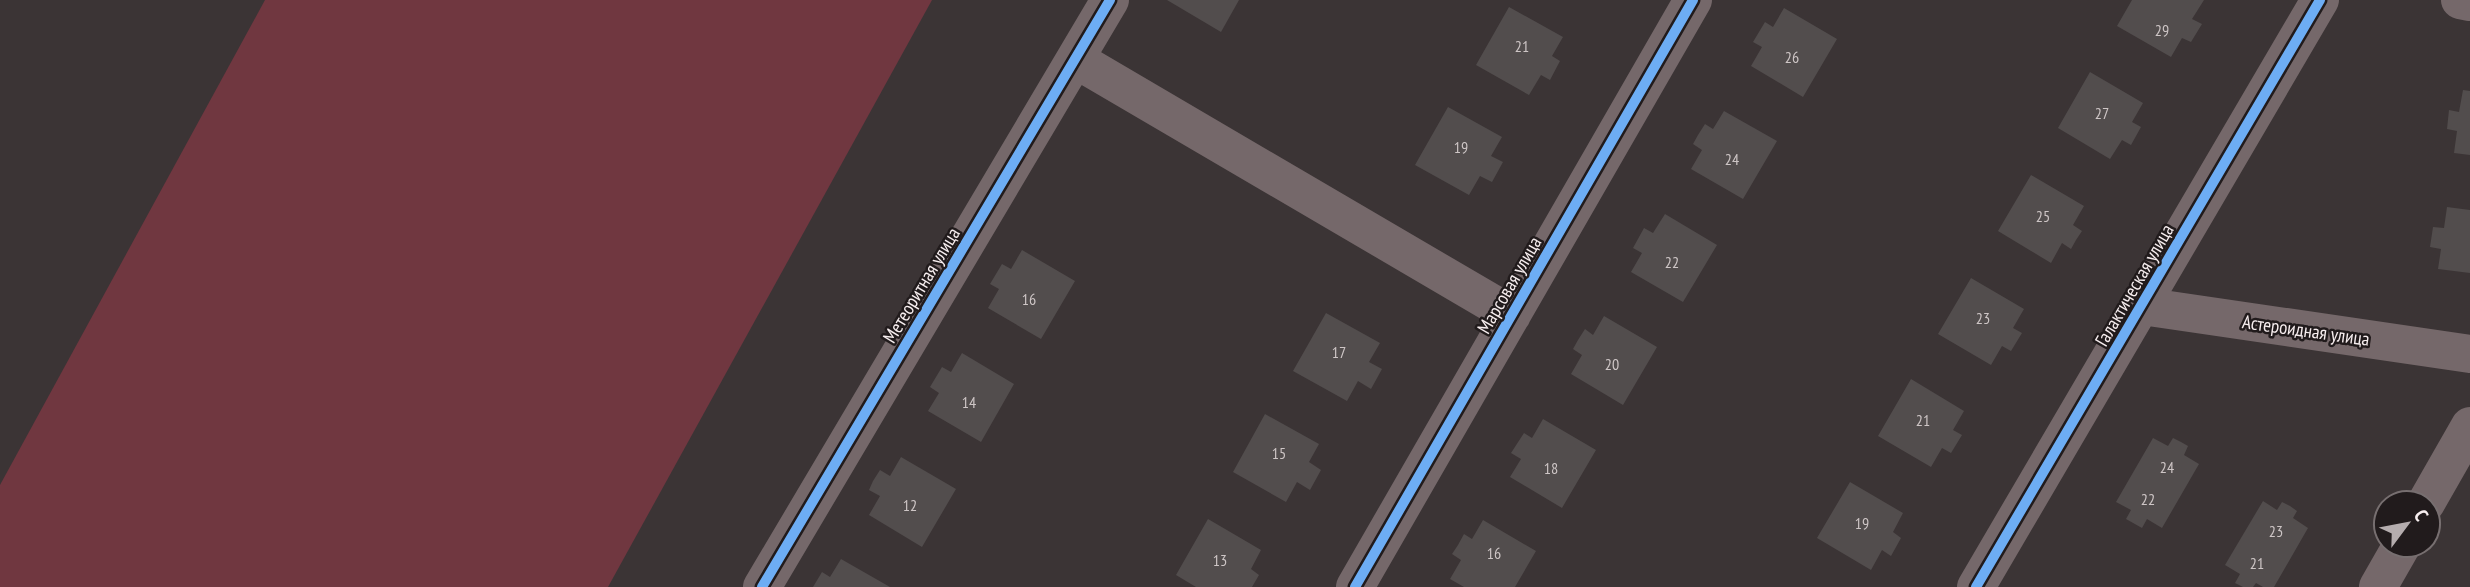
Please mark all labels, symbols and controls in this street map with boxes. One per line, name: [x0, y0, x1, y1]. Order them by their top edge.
house number: 29: [2155, 20, 2169, 40]
house number: 21: [1515, 36, 1529, 56]
house number: 26: [1785, 47, 1799, 67]
house number: 27: [2095, 103, 2109, 123]
house number: 19: [1454, 137, 1468, 157]
house number: 24: [1725, 149, 1739, 169]
house number: 25: [2036, 206, 2050, 226]
street label: Галактическая улица: [2089, 220, 2179, 350]
street label: Метеоритная улица: [877, 223, 965, 347]
street label: Марсовая улица: [1472, 232, 1546, 338]
house number: 22: [1665, 252, 1679, 272]
house number: 16: [1022, 289, 1036, 309]
house number: 23: [1976, 308, 1990, 328]
street label: Астероидная улица: [2241, 309, 2371, 351]
house number: 17: [1332, 342, 1346, 362]
house number: 20: [1605, 354, 1619, 374]
house number: 14: [962, 392, 976, 412]
house number: 21: [1916, 410, 1930, 430]
house number: 15: [1272, 443, 1286, 463]
house number: 24: [2160, 457, 2174, 477]
house number: 18: [1544, 458, 1558, 478]
house number: 22: [2141, 489, 2155, 509]
north arrow: [2372, 489, 2442, 559]
house number: 12: [903, 495, 917, 515]
text: С: [2409, 505, 2434, 525]
house number: 19: [1855, 513, 1869, 533]
house number: 23: [2269, 521, 2283, 541]
house number: 16: [1487, 543, 1501, 563]
house number: 13: [1213, 550, 1227, 570]
house number: 21: [2250, 553, 2264, 573]

